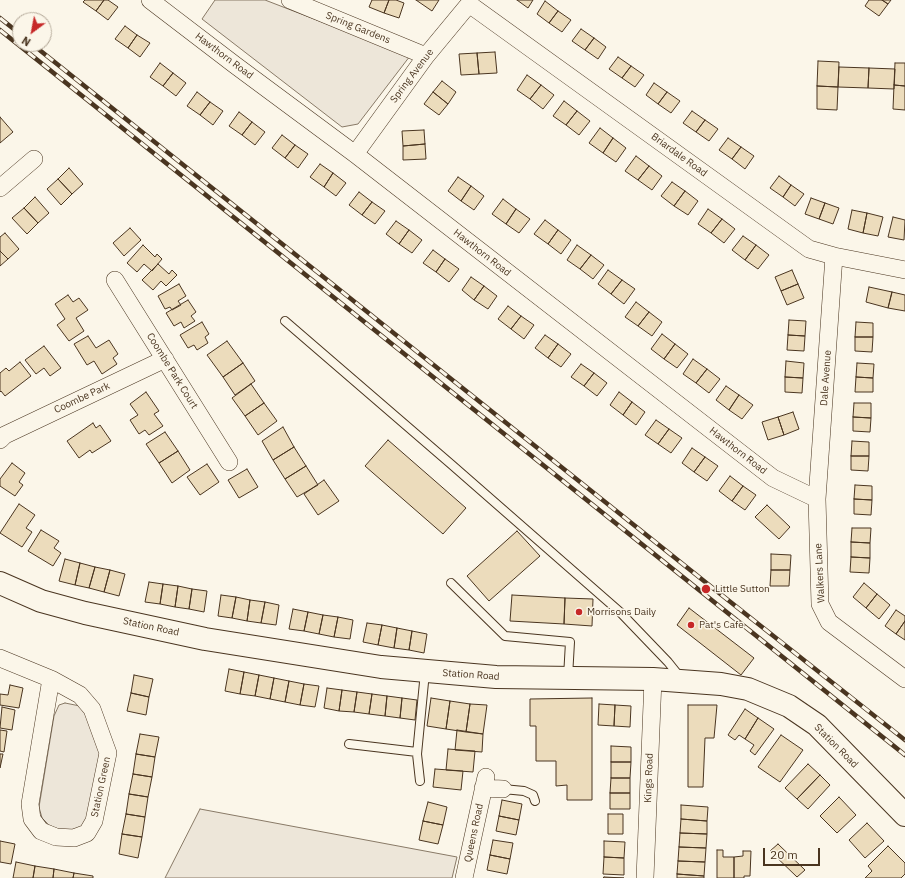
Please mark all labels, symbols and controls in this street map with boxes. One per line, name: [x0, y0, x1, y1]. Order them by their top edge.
street label: Spring Gardens: [324, 10, 392, 46]
north arrow: [12, 12, 52, 52]
street label: Hawthorn Road: [193, 30, 255, 82]
text: N: [19, 33, 33, 49]
street label: Spring Avenue: [388, 47, 436, 105]
street label: Briardale Road: [649, 131, 709, 179]
street label: Hawthorn Road: [451, 227, 513, 279]
street label: Coombe Park Court: [144, 331, 200, 411]
street label: Dale Avenue: [818, 350, 834, 406]
street label: Coombe Park: [52, 380, 112, 416]
street label: Hawthorn Road: [707, 425, 769, 477]
street label: Walkers Lane: [812, 543, 828, 603]
marker: Little Sutton: [700, 583, 712, 595]
place label: Little Sutton: [715, 583, 770, 595]
place label: Morrisons Daily: [587, 606, 656, 618]
marker: Morrisons Daily: [574, 607, 584, 617]
street label: Station Road: [122, 615, 180, 639]
place label: Pat's Cafe: [699, 619, 744, 631]
marker: Pat's Cafe: [686, 620, 696, 630]
street label: Station Road: [442, 667, 500, 683]
street label: Station Road: [811, 721, 861, 771]
street label: Kings Road: [642, 753, 656, 803]
street label: Station Green: [89, 756, 113, 818]
street label: Queens Road: [462, 803, 486, 863]
scale bar: [765, 840, 822, 866]
text: 20 m: [770, 847, 798, 862]

